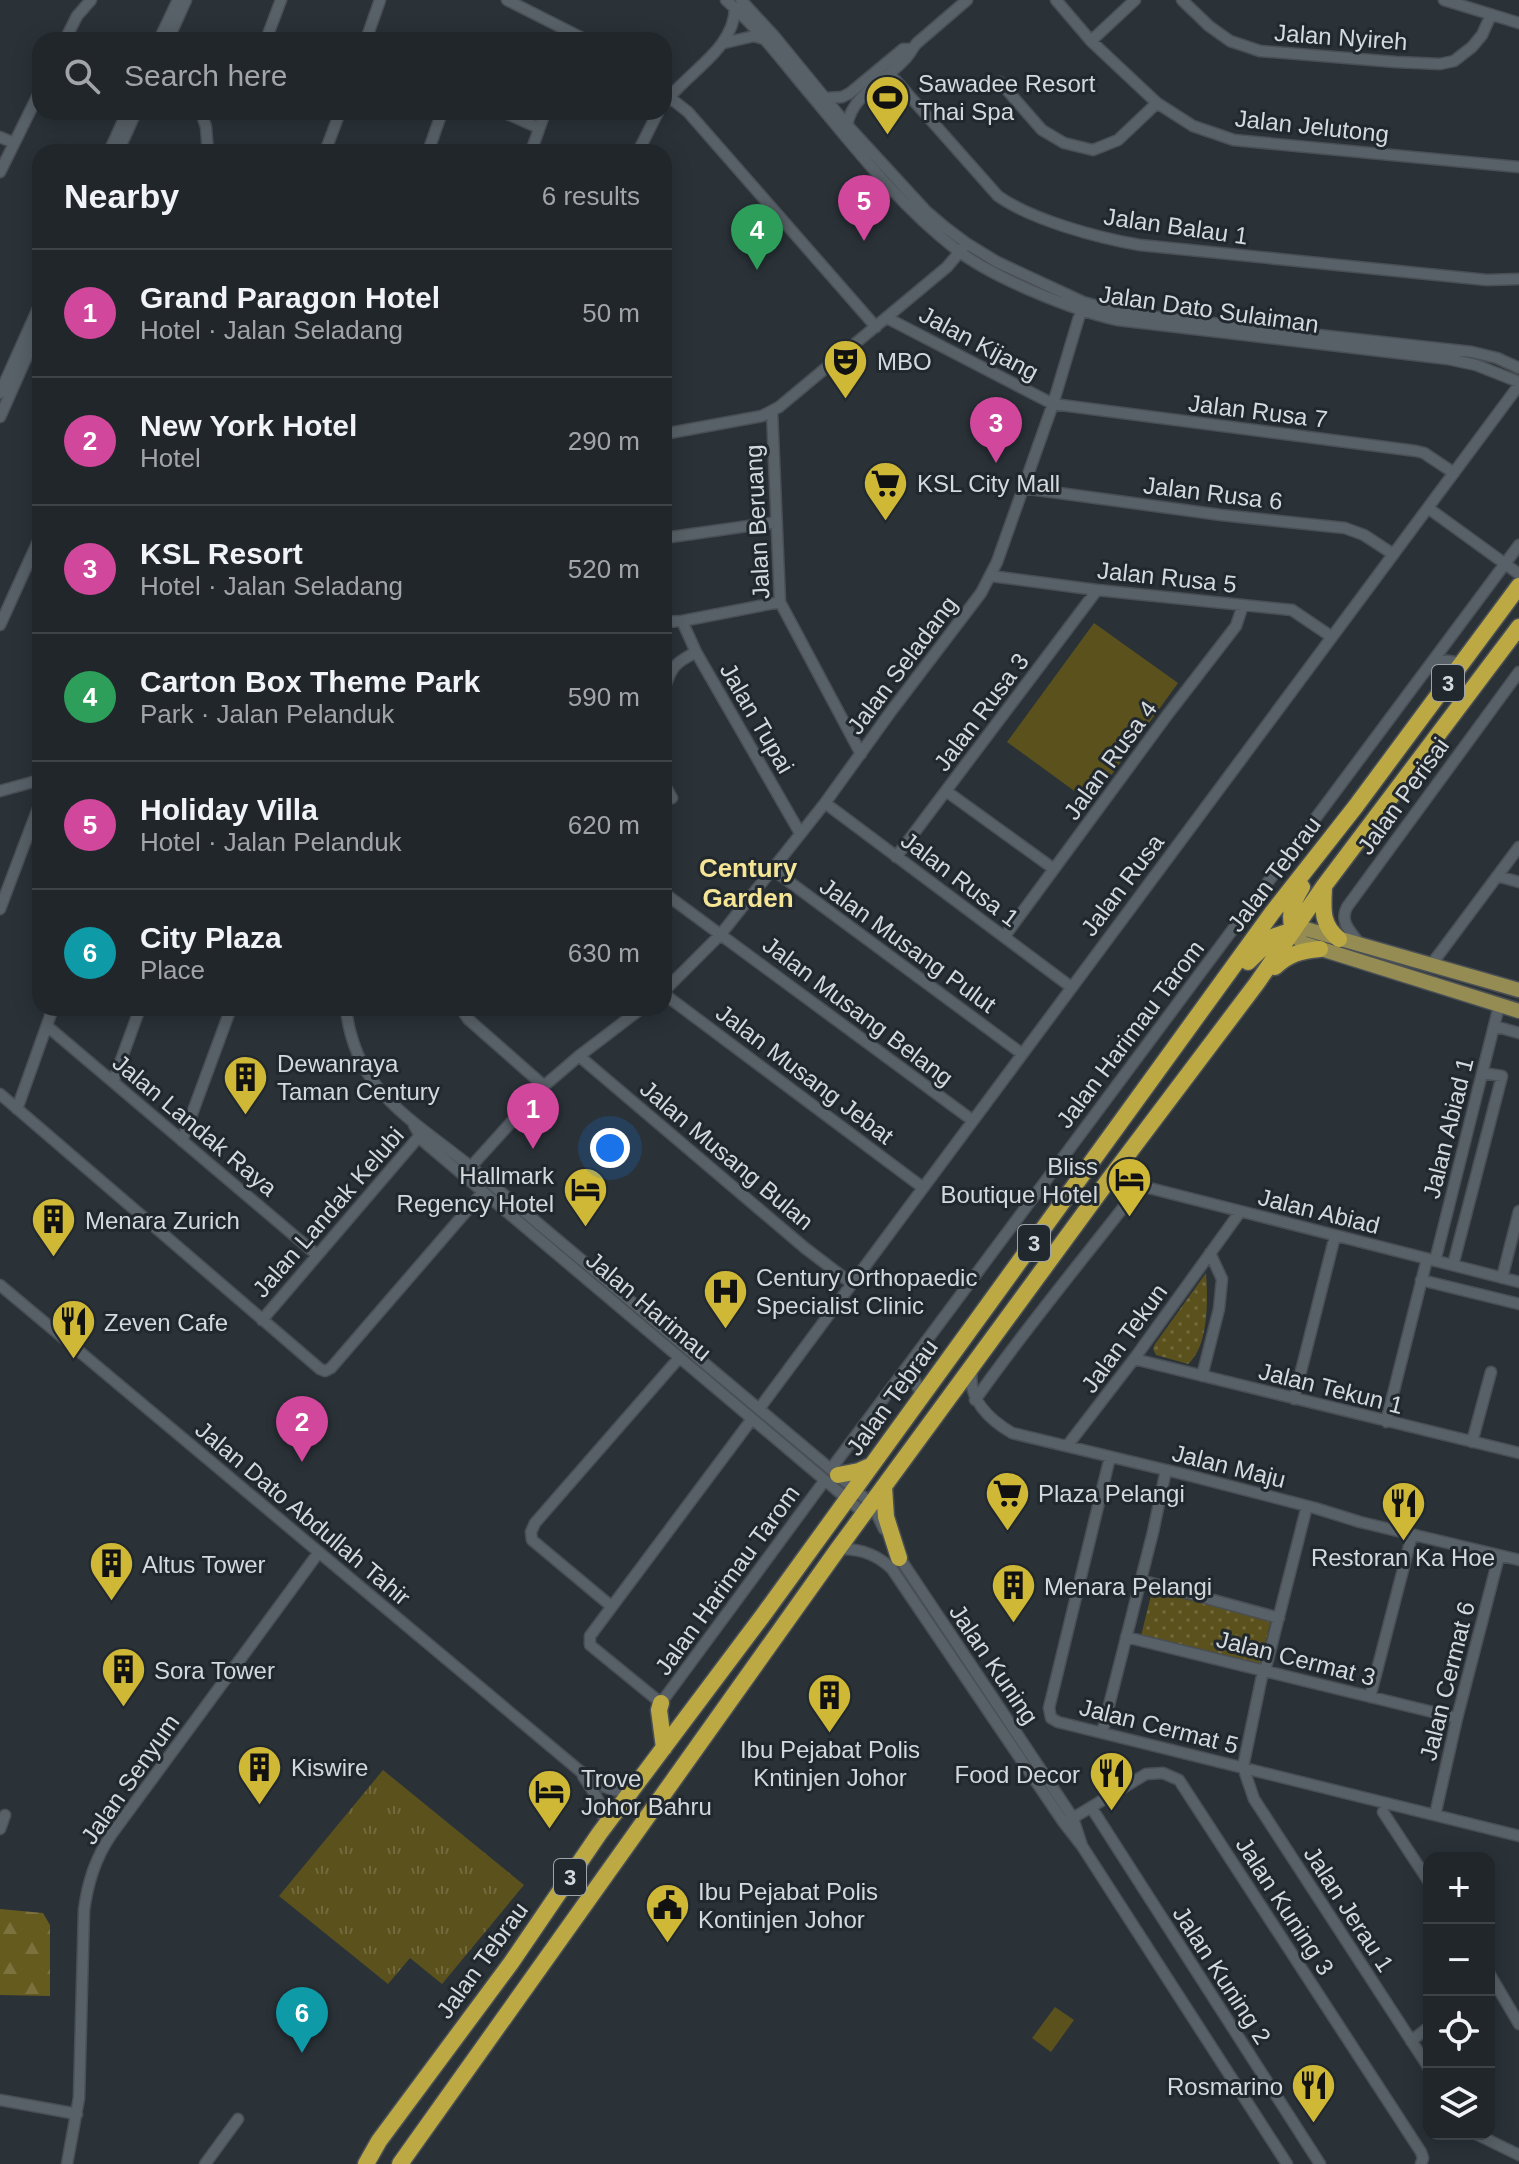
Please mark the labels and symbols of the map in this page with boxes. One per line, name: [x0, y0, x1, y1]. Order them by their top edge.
street label: Jalan Nyireh: [1274, 19, 1408, 55]
place label: Sawadee Resort Thai Spa: [918, 70, 1096, 125]
sports icon: Sawadee Resort Thai Spa: [863, 73, 911, 136]
street label: Jalan Jelutong: [1234, 104, 1390, 148]
pin: 5: [838, 175, 890, 241]
street label: Jalan Balau 1: [1102, 203, 1250, 249]
pin: 4: [731, 204, 783, 270]
street label: Jalan Dato Sulaiman: [1097, 280, 1321, 338]
street label: Jalan Kijang: [915, 300, 1043, 386]
theatre icon: MBO: [822, 337, 870, 400]
place label: MBO: [877, 348, 932, 375]
street label: Jalan Rusa 7: [1187, 389, 1329, 433]
pin: 3: [970, 397, 1022, 463]
street label: Jalan Beruang: [739, 444, 775, 600]
supermarket icon: KSL City Mall: [862, 459, 910, 522]
place label: KSL City Mall: [917, 470, 1060, 497]
street label: Jalan Rusa 6: [1142, 471, 1284, 515]
street label: Jalan Rusa 5: [1096, 556, 1238, 598]
street label: Jalan Seladang: [841, 591, 963, 739]
street label: Jalan Rusa 3: [928, 648, 1034, 776]
street label: Jalan Tupai: [715, 658, 799, 778]
road number: 3: [1432, 665, 1464, 701]
street label: Jalan Rusa 4: [1058, 695, 1162, 825]
street label: Jalan Perisai: [1352, 732, 1454, 860]
street label: Jalan Tebrau: [1222, 811, 1326, 937]
street label: Jalan Rusa 1: [896, 826, 1024, 932]
street label: Jalan Rusa: [1075, 828, 1169, 941]
district label: Century Garden: [699, 853, 798, 913]
street label: Jalan Musang Pulut: [815, 872, 1001, 1018]
street label: Jalan Musang Belang: [758, 931, 958, 1091]
street label: Jalan Harimau Tarom: [1051, 935, 1209, 1133]
street label: Jalan Musang Jebat: [711, 999, 899, 1150]
street label: Jalan Landak Raya: [108, 1049, 283, 1202]
place label: Dewanraya Taman Century: [277, 1050, 440, 1105]
building icon: Dewanraya Taman Century: [222, 1053, 270, 1116]
street label: Jalan Abiad 1: [1417, 1055, 1479, 1201]
street label: Jalan Musang Bulan: [635, 1075, 819, 1235]
pin: 1: [507, 1083, 559, 1149]
street label: Jalan Landak Kelubi: [247, 1122, 409, 1302]
your location: [590, 1128, 630, 1168]
place label: Bliss Boutique Hotel: [941, 1153, 1098, 1208]
hotel icon: Bliss Boutique Hotel: [1105, 1156, 1153, 1219]
place label: Hallmark Regency Hotel: [397, 1162, 555, 1217]
hotel icon: Hallmark Regency Hotel: [561, 1165, 609, 1228]
street label: Jalan Abiad: [1256, 1183, 1382, 1239]
building icon: Menara Zurich: [30, 1196, 78, 1259]
place label: Menara Zurich: [85, 1207, 240, 1234]
road number: 3: [1018, 1225, 1050, 1261]
street label: Jalan Harimau: [581, 1246, 717, 1366]
place label: Century Orthopaedic Specialist Clinic: [756, 1264, 977, 1319]
hospital icon: Century Orthopaedic Specialist Clinic: [701, 1267, 749, 1330]
street label: Jalan Tekun: [1076, 1278, 1172, 1398]
restaurant icon: Zeven Cafe: [49, 1298, 97, 1361]
place label: Zeven Cafe: [104, 1309, 228, 1336]
street label: Jalan Tebrau: [841, 1334, 943, 1460]
street label: Jalan Tekun 1: [1256, 1357, 1406, 1419]
pin: 2: [276, 1396, 328, 1462]
street label: Jalan Dato Abdullah Tahir: [190, 1415, 416, 1611]
street label: Jalan Maju: [1169, 1439, 1289, 1493]
supermarket icon: Plaza Pelangi: [983, 1469, 1031, 1532]
restaurant icon: Restoran Ka Hoe: [1379, 1479, 1427, 1542]
street label: Jalan Harimau Tarom: [649, 1480, 805, 1680]
place label: Plaza Pelangi: [1038, 1480, 1185, 1507]
building icon: Altus Tower: [87, 1540, 135, 1603]
place label: Restoran Ka Hoe: [1311, 1544, 1495, 1571]
place label: Altus Tower: [142, 1551, 266, 1578]
building icon: Menara Pelangi: [989, 1562, 1037, 1625]
place label: Menara Pelangi: [1044, 1573, 1212, 1600]
street label: Jalan Kuning: [944, 1599, 1044, 1729]
street label: Jalan Cermat 6: [1414, 1599, 1480, 1763]
street label: Jalan Cermat 3: [1214, 1625, 1378, 1691]
building icon: Sora Tower: [99, 1646, 147, 1709]
place label: Sora Tower: [154, 1657, 275, 1684]
building icon: Ibu Pejabat Polis Kntinjen Johor: [806, 1671, 854, 1734]
street label: Jalan Cermat 5: [1077, 1693, 1241, 1759]
street label: Jalan Senyum: [75, 1709, 185, 1849]
place label: Ibu Pejabat Polis Kntinjen Johor: [740, 1736, 920, 1791]
building icon: Kiswire: [236, 1743, 284, 1806]
restaurant icon: Food Decor: [1087, 1750, 1135, 1813]
place label: Kiswire: [291, 1754, 368, 1781]
place label: Food Decor: [955, 1761, 1080, 1788]
place label: Trove Johor Bahru: [581, 1765, 712, 1820]
hotel icon: Trove Johor Bahru: [526, 1768, 574, 1831]
street label: Jalan Kuning 3: [1230, 1832, 1340, 1980]
street label: Jalan Jerau 1: [1298, 1841, 1400, 1977]
road number: 3: [554, 1859, 586, 1895]
place label: Ibu Pejabat Polis Kontinjen Johor: [698, 1878, 878, 1933]
public building icon: Ibu Pejabat Polis Kontinjen Johor: [643, 1881, 691, 1944]
street label: Jalan Tebrau: [431, 1897, 533, 2023]
street label: Jalan Kuning 2: [1167, 1901, 1277, 2049]
pin: 6: [276, 1987, 328, 2053]
restaurant icon: Rosmarino: [1290, 2062, 1338, 2125]
place label: Rosmarino: [1167, 2073, 1283, 2100]

